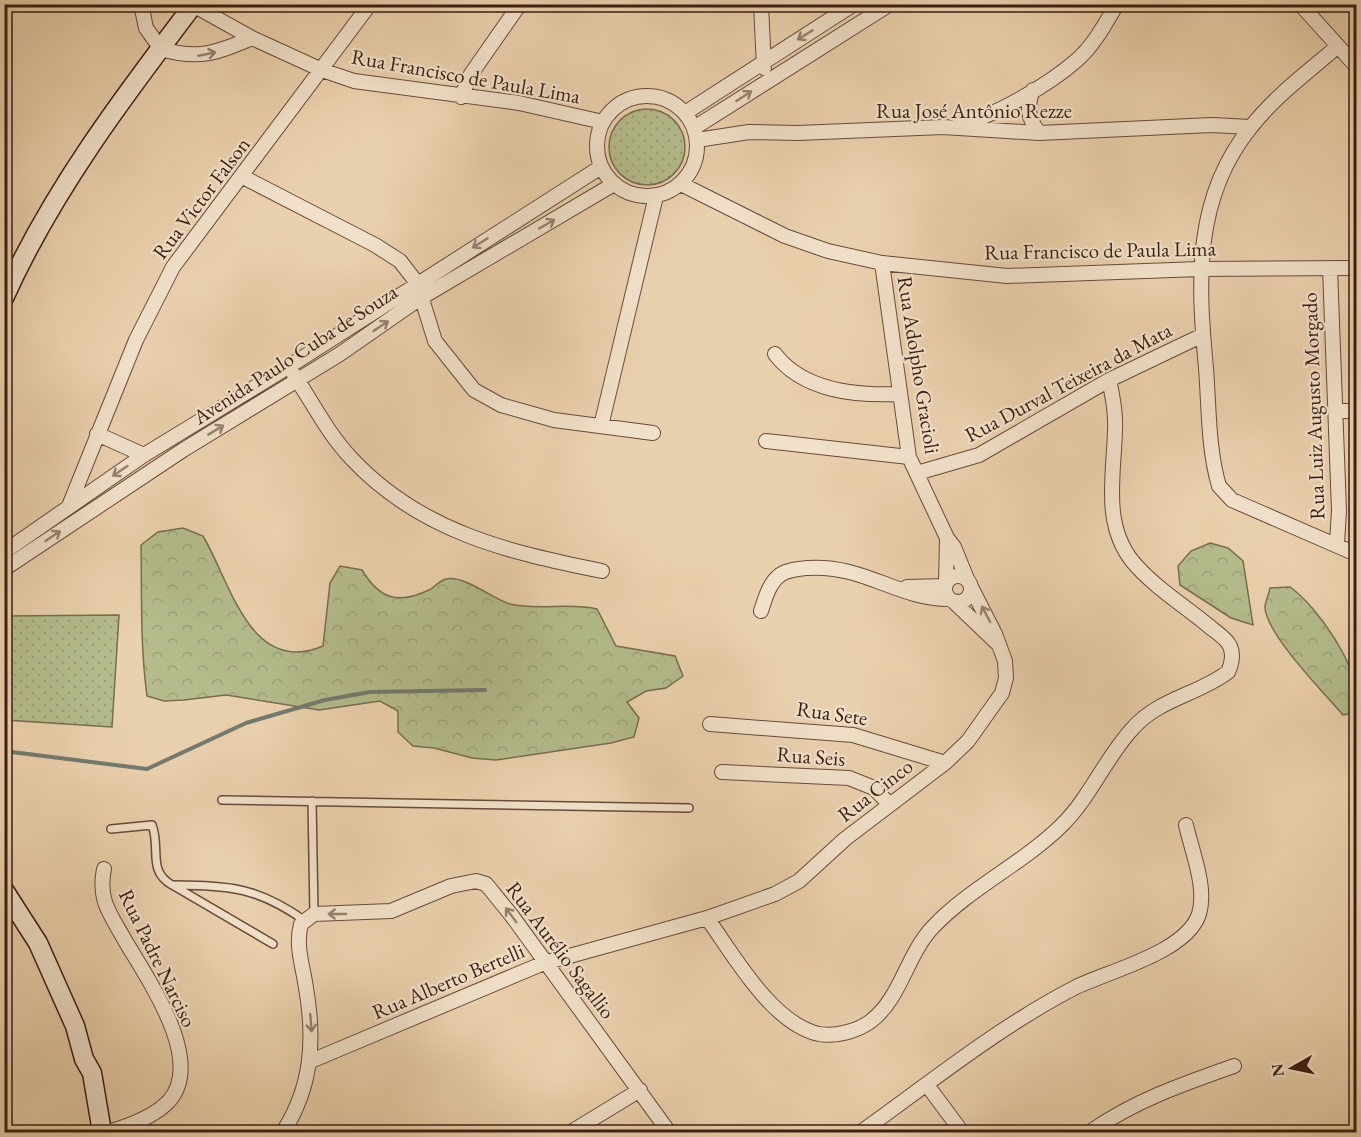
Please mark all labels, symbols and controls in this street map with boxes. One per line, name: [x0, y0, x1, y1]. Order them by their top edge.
one-way arrow: [797, 30, 814, 42]
street label: Rua Francisco de Paula Lima: [350, 43, 583, 110]
one-way arrow: [197, 48, 216, 59]
one-way arrow: [735, 90, 752, 102]
street label: Rua José Antônio Rezze: [876, 97, 1072, 124]
street label: Rua Victor Falson: [146, 132, 256, 264]
one-way arrow: [538, 218, 555, 230]
street label: Rua Francisco de Paula Lima: [984, 234, 1217, 266]
one-way arrow: [472, 237, 489, 249]
street label: Rua Adolpho Gracioli: [892, 274, 946, 456]
street label: Avenida Paulo Cuba de Souza: [187, 277, 403, 431]
street label: Rua Luiz Augusto Morgado: [1296, 292, 1330, 520]
street label: Rua Durval Teixeira da Mata: [960, 316, 1177, 448]
one-way arrow: [372, 319, 389, 331]
one-way arrow: [207, 423, 224, 435]
one-way arrow: [113, 465, 129, 477]
one-way arrow: [44, 530, 61, 542]
one-way arrow: [980, 606, 992, 623]
street label: Rua Sete: [795, 695, 869, 731]
street label: Rua Seis: [776, 740, 846, 772]
street label: Rua Cinco: [832, 752, 918, 828]
street label: Rua Aurélio Sagallio: [500, 876, 622, 1024]
street label: Rua Padre Narciso: [113, 884, 203, 1032]
one-way arrow: [328, 908, 348, 920]
one-way arrow: [504, 908, 517, 924]
street label: Rua Alberto Bertelli: [368, 937, 528, 1025]
one-way arrow: [306, 1012, 317, 1032]
north arrow: [1262, 1038, 1322, 1098]
text: N: [1266, 1062, 1289, 1078]

